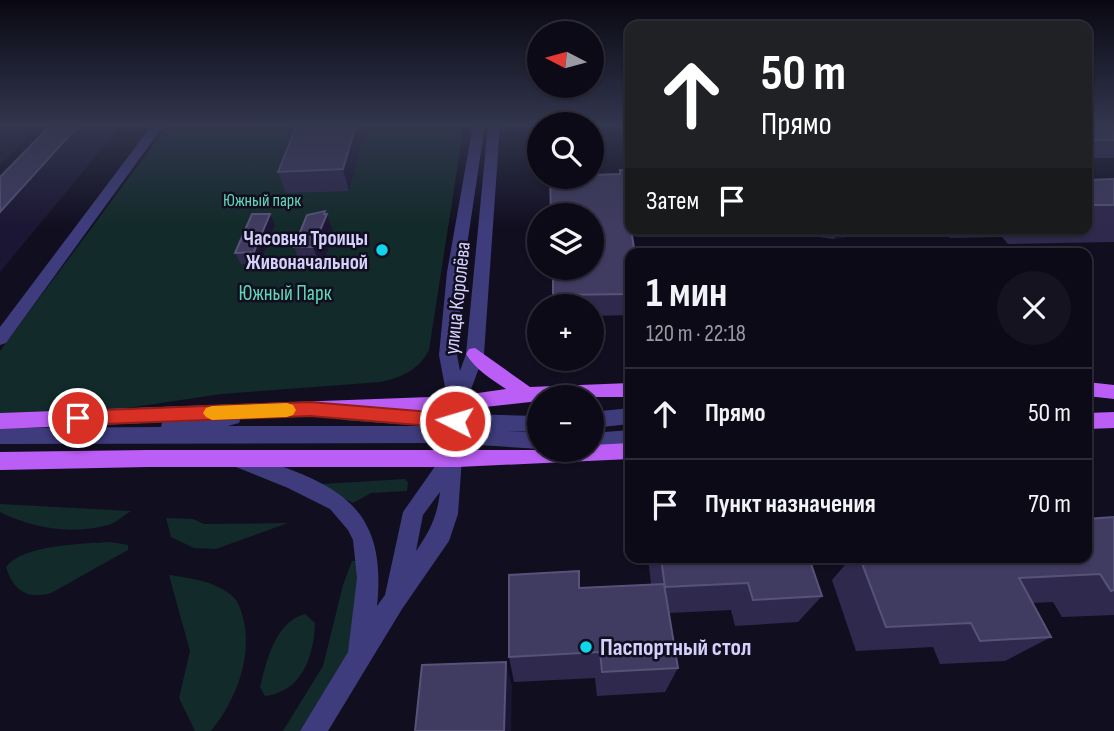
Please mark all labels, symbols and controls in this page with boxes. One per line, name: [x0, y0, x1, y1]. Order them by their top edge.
north arrow: [527, 21, 604, 98]
map controls: [527, 21, 604, 462]
text: 50 m: [761, 45, 846, 104]
icon: ahead: [646, 49, 737, 140]
text: Прямо: [761, 105, 832, 144]
button: search: [527, 112, 604, 189]
icon: arrive: [713, 182, 751, 220]
text: Затем: [646, 186, 699, 217]
park label: Южный парк: [223, 190, 301, 211]
button: layers: [527, 203, 604, 280]
place label: Часовня Троицы Живоначальной: [243, 226, 368, 275]
street label: улица Королёва: [439, 240, 476, 356]
marker: Часовня Троицы Живоначальной: [374, 242, 390, 258]
text: 1 мин: [646, 268, 727, 319]
button: close: [997, 271, 1071, 345]
park label: Южный Парк: [238, 281, 332, 306]
button: +: [527, 294, 604, 371]
text: 120 m · 22:18: [646, 320, 746, 348]
position arrow: [418, 384, 492, 458]
button: −: [527, 385, 604, 462]
pin: [48, 388, 108, 448]
icon: ahead: [646, 395, 684, 433]
text: Прямо: [705, 398, 766, 429]
text: 50 m: [1028, 398, 1071, 429]
icon: arrive: [59, 399, 97, 437]
icon: arrive: [646, 486, 684, 524]
text: Пункт назначения: [705, 489, 876, 520]
text: 70 m: [1028, 489, 1071, 520]
place label: Паспортный стол: [600, 633, 751, 662]
marker: Паспортный стол: [578, 639, 594, 655]

